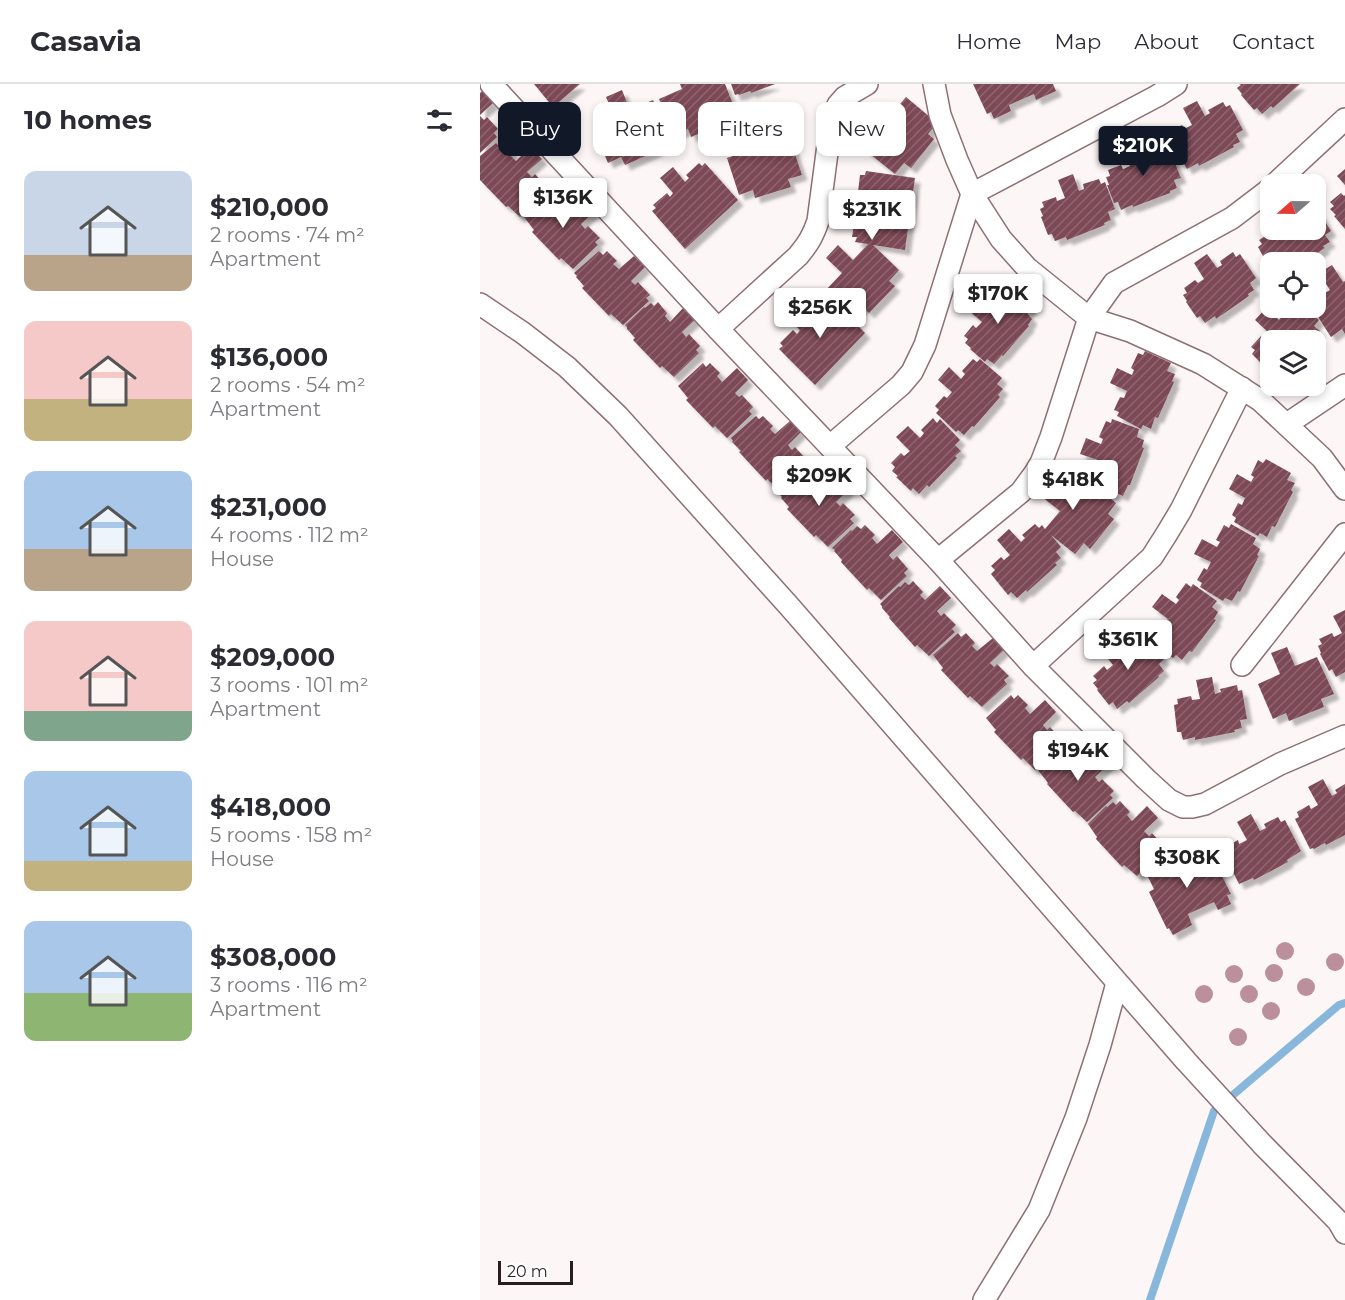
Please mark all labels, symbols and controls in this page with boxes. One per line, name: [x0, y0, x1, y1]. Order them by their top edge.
text: Casavia: [30, 24, 142, 58]
text: Home: [956, 29, 1021, 54]
text: Map: [1054, 29, 1101, 54]
text: About: [1134, 29, 1199, 54]
text: Contact: [1232, 29, 1315, 54]
chip: Buy: [498, 102, 581, 156]
chip: Rent: [593, 102, 686, 156]
chip: Filters: [698, 102, 804, 156]
chip: New: [816, 102, 906, 156]
text: 10 homes: [24, 104, 152, 136]
icon: filters: [423, 104, 456, 137]
pin: $210K: [1101, 126, 1185, 177]
text: $210K: [1113, 133, 1173, 157]
north arrow: [1260, 174, 1326, 240]
map controls: [1260, 174, 1326, 396]
pin: $136K: [521, 178, 605, 229]
text: $136K: [533, 185, 593, 209]
pin: $231K: [830, 190, 914, 241]
text: $210,000: [210, 191, 329, 223]
icon: home: [72, 195, 144, 267]
text: $231K: [842, 197, 902, 221]
text: 2 rooms · 74 m²: [210, 223, 365, 247]
text: Apartment: [210, 247, 321, 271]
button: locate: [1260, 252, 1326, 318]
pin: $170K: [956, 274, 1040, 325]
text: $170K: [968, 281, 1028, 305]
pin: $256K: [778, 288, 862, 339]
text: $256K: [788, 295, 852, 319]
button: layers: [1260, 330, 1326, 396]
text: $136,000: [210, 341, 328, 373]
icon: home: [72, 345, 144, 417]
text: 2 rooms · 54 m²: [210, 373, 366, 397]
text: Apartment: [210, 397, 321, 421]
pin: $209K: [777, 456, 861, 507]
pin: $418K: [1031, 460, 1115, 511]
text: $209K: [786, 463, 852, 487]
text: $418K: [1042, 467, 1104, 491]
text: $231,000: [210, 491, 327, 523]
icon: home: [72, 495, 144, 567]
text: 4 rooms · 112 m²: [210, 523, 369, 547]
text: House: [210, 547, 274, 571]
pin: $361K: [1086, 620, 1170, 671]
text: $361K: [1098, 627, 1158, 651]
text: $209,000: [210, 641, 335, 673]
icon: home: [72, 645, 144, 717]
text: 3 rooms · 101 m²: [210, 673, 369, 697]
text: Apartment: [210, 697, 321, 721]
pin: $194K: [1036, 731, 1120, 782]
text: $194K: [1047, 738, 1109, 762]
text: $418,000: [210, 791, 331, 823]
icon: home: [72, 795, 144, 867]
text: 5 rooms · 158 m²: [210, 823, 372, 847]
pin: $308K: [1145, 838, 1229, 889]
text: $308K: [1154, 845, 1220, 869]
text: House: [210, 847, 274, 871]
text: $308,000: [210, 941, 336, 973]
icon: home: [72, 945, 144, 1017]
text: 3 rooms · 116 m²: [210, 973, 368, 997]
text: Apartment: [210, 997, 321, 1021]
scale bar: [498, 1258, 573, 1286]
text: 20 m: [507, 1262, 548, 1281]

